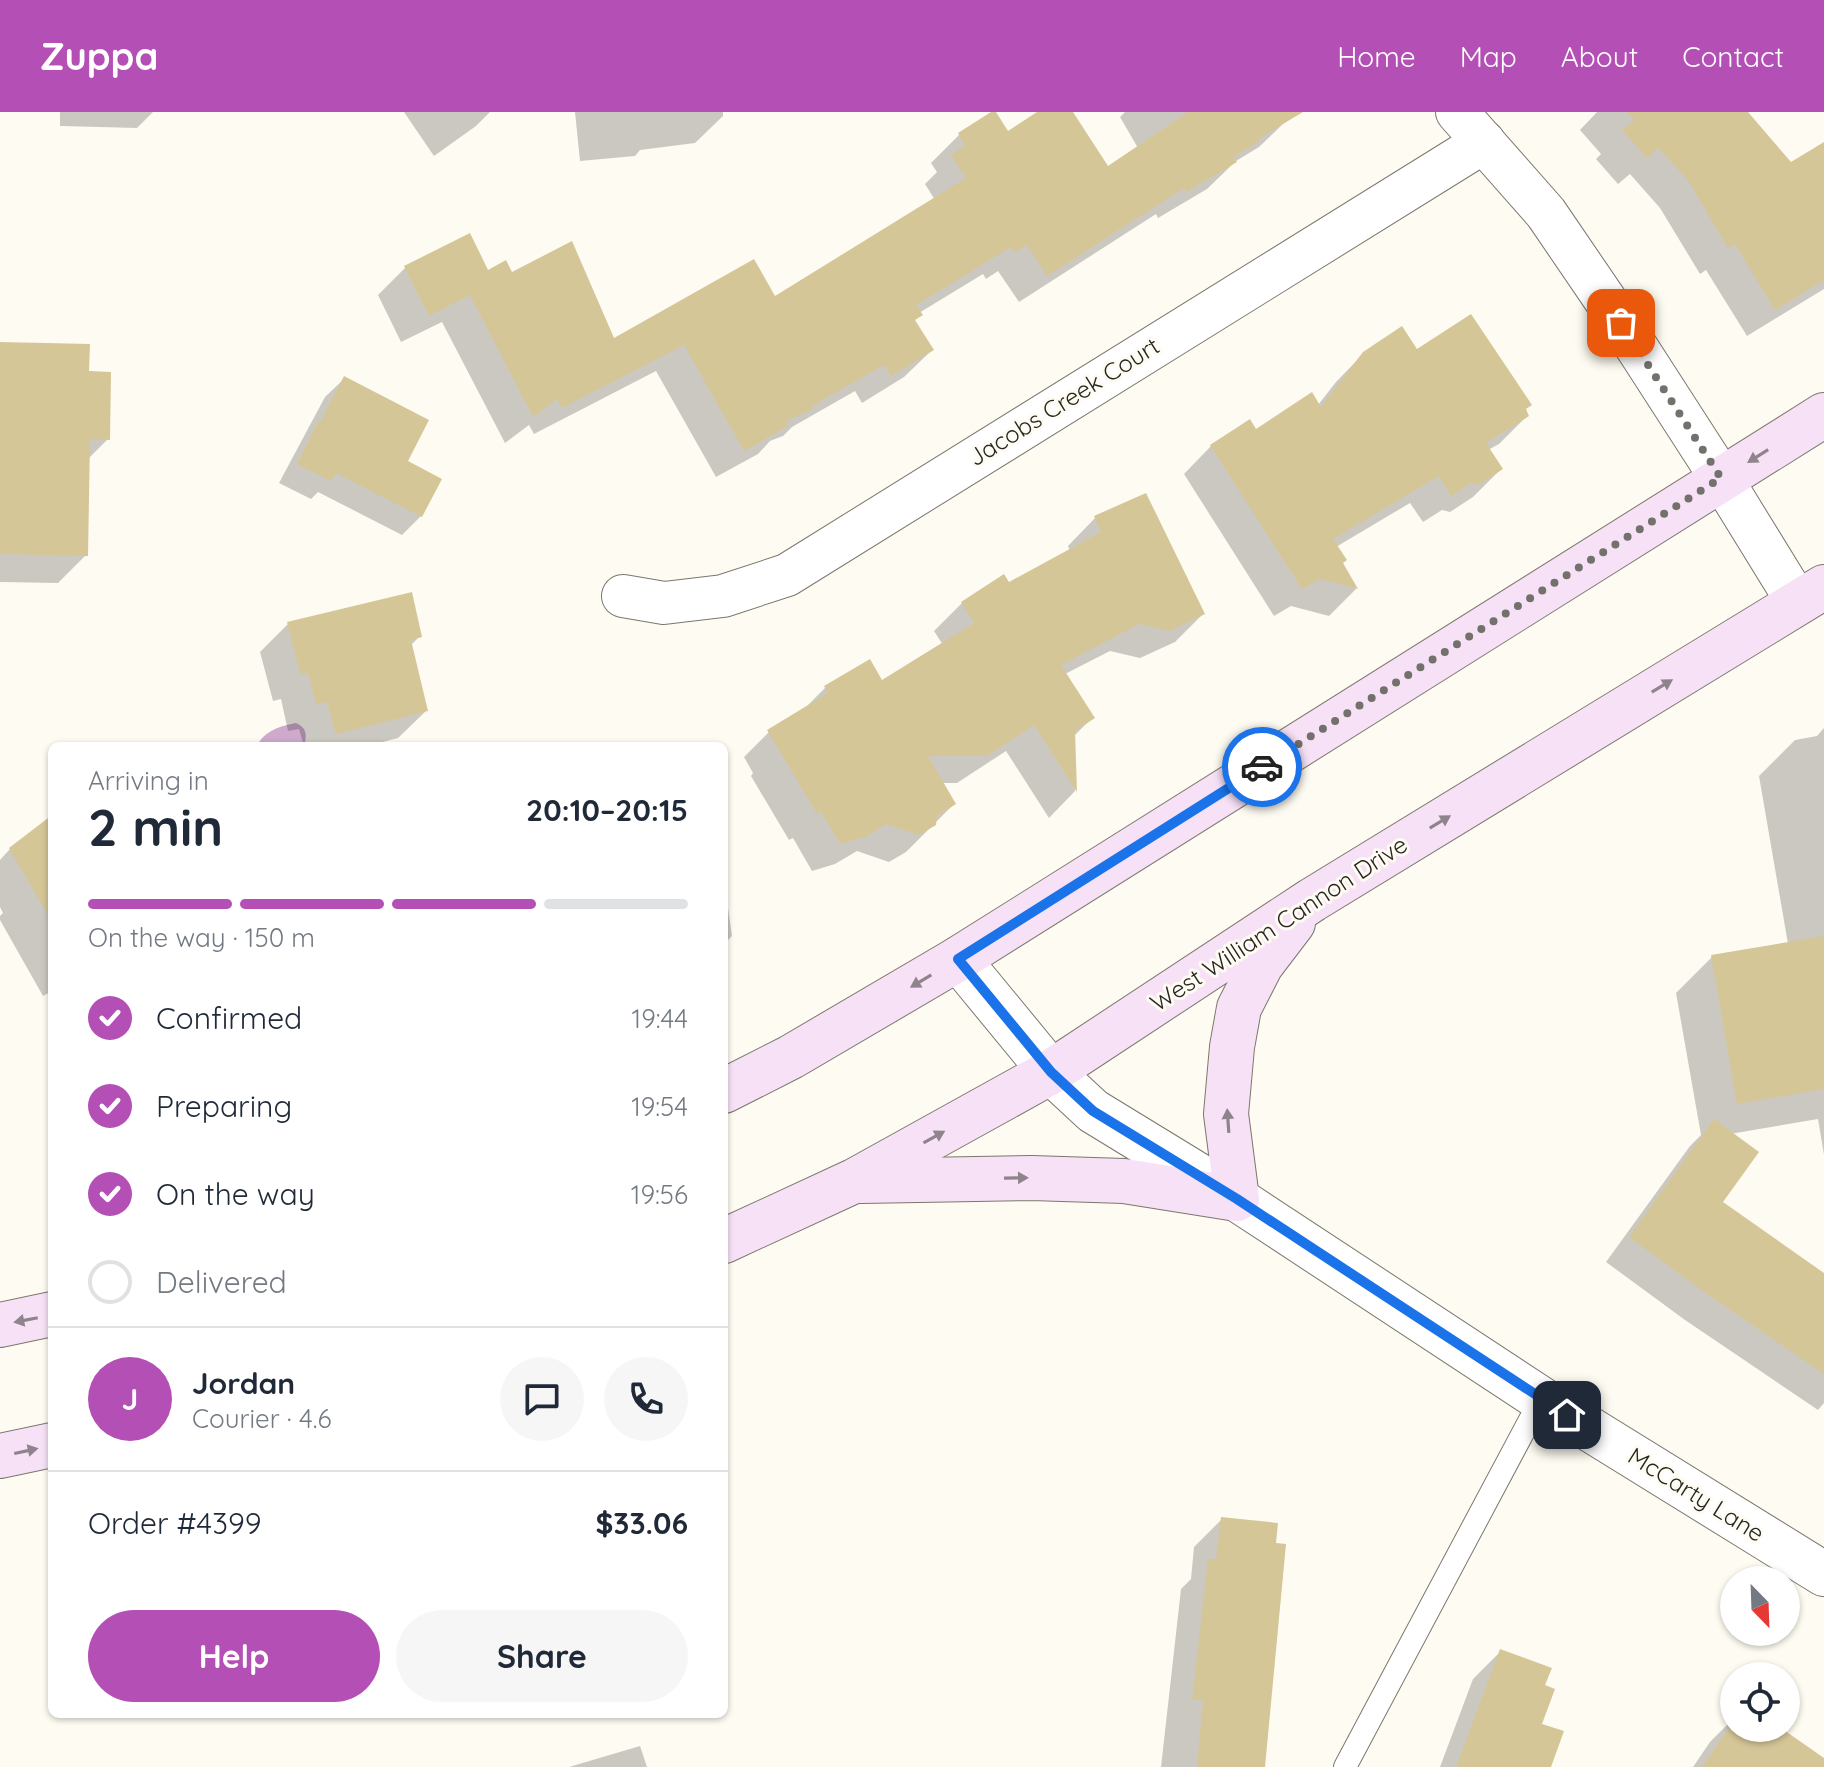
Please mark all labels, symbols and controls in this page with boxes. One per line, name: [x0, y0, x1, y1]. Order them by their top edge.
text: Zuppa: [40, 32, 158, 80]
text: Home: [1337, 39, 1416, 74]
text: Map: [1460, 39, 1517, 74]
text: About: [1561, 39, 1638, 74]
text: Contact: [1682, 39, 1784, 74]
pin: [1587, 289, 1655, 357]
icon: bag: [1599, 301, 1643, 345]
street label: Jacobs Creek Court: [962, 330, 1165, 472]
one-way arrow: [1746, 448, 1769, 463]
one-way arrow: [1651, 680, 1673, 694]
courier: [1222, 727, 1302, 807]
icon: car: [1240, 745, 1284, 789]
text: Arriving in: [88, 764, 209, 797]
text: 20:10–20:15: [526, 791, 688, 829]
text: 2 min: [88, 794, 223, 859]
one-way arrow: [1429, 815, 1451, 829]
street label: West William Cannon Drive: [1144, 829, 1413, 1018]
text: On the way · 150 m: [88, 921, 315, 954]
one-way arrow: [910, 974, 932, 988]
icon: check: [88, 996, 132, 1040]
text: Confirmed: [156, 999, 302, 1037]
text: 19:44: [632, 1002, 688, 1035]
icon: check: [88, 1084, 132, 1128]
text: Preparing: [156, 1087, 292, 1125]
text: 19:54: [631, 1090, 688, 1123]
one-way arrow: [1221, 1108, 1234, 1133]
one-way arrow: [923, 1130, 945, 1144]
icon: check: [88, 1172, 132, 1216]
one-way arrow: [1004, 1172, 1029, 1184]
text: On the way: [156, 1175, 315, 1213]
text: 19:56: [631, 1178, 688, 1211]
text: Delivered: [156, 1263, 287, 1301]
one-way arrow: [13, 1314, 38, 1326]
button: chat: [500, 1357, 584, 1441]
button: phone: [604, 1357, 688, 1441]
text: Jordan: [192, 1364, 295, 1402]
text: J: [122, 1380, 138, 1418]
pin: [1533, 1381, 1601, 1449]
icon: home: [1545, 1393, 1589, 1437]
text: Courier · 4.6: [192, 1402, 331, 1435]
street label: McCarty Lane: [1623, 1440, 1770, 1548]
one-way arrow: [14, 1444, 39, 1457]
text: Order #4399: [88, 1504, 261, 1542]
text: $33.06: [595, 1504, 688, 1542]
north arrow: [1720, 1566, 1800, 1646]
map controls: [1720, 1566, 1800, 1742]
button: Help: [88, 1610, 380, 1702]
button: Share: [396, 1610, 688, 1702]
button: locate: [1720, 1662, 1800, 1742]

